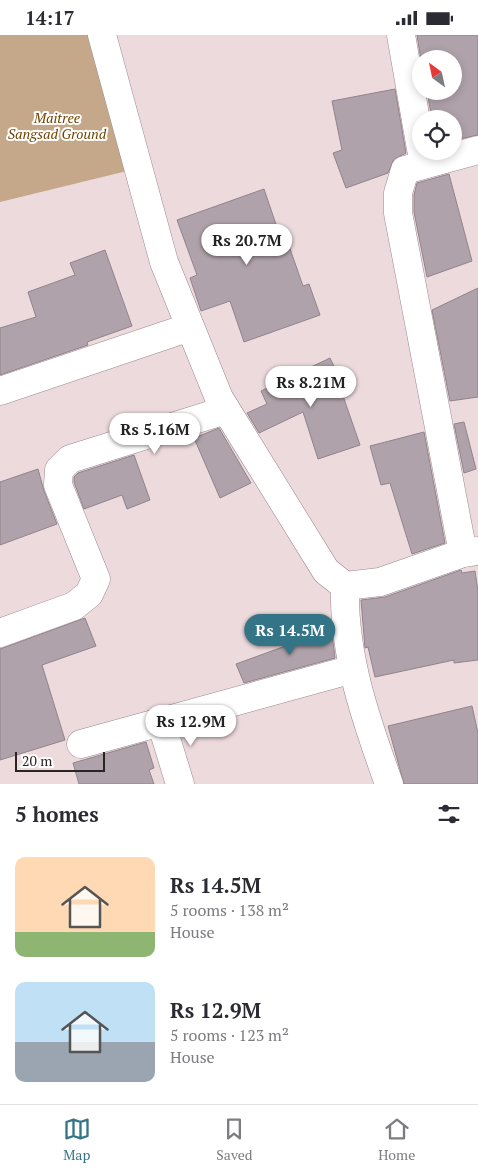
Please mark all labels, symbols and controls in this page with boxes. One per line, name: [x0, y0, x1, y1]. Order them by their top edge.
text: 14:17: [25, 5, 74, 30]
north arrow: [412, 50, 462, 100]
map controls: [412, 50, 462, 160]
park label: Maitree Sangsad Ground: [8, 108, 107, 143]
button: locate: [412, 110, 462, 160]
pin: Rs 20.7M: [195, 223, 299, 266]
text: Rs 20.7M: [212, 229, 282, 251]
pin: Rs 8.21M: [259, 365, 363, 408]
text: Rs 8.21M: [276, 371, 346, 393]
pin: Rs 5.16M: [103, 413, 207, 455]
text: Rs 5.16M: [120, 418, 190, 440]
pin: Rs 14.5M: [238, 613, 342, 656]
text: Rs 14.5M: [255, 619, 325, 641]
pin: Rs 12.9M: [139, 705, 243, 747]
text: Rs 12.9M: [156, 710, 226, 732]
scale bar: [15, 749, 105, 772]
text: 20 m: [22, 751, 52, 770]
text: 5 homes: [15, 800, 99, 828]
icon: filters: [435, 800, 463, 828]
text: Rs 14.5M: [170, 871, 261, 899]
icon: home: [55, 877, 115, 937]
text: 5 rooms · 138 m²: [170, 899, 289, 921]
text: House: [170, 921, 215, 943]
text: Rs 12.9M: [170, 996, 261, 1024]
icon: home: [55, 1002, 115, 1062]
text: 5 rooms · 123 m²: [170, 1024, 289, 1046]
text: House: [170, 1046, 215, 1068]
tab: Map: [63, 1115, 91, 1164]
tab: Saved: [216, 1115, 253, 1164]
tab: Home: [378, 1115, 415, 1164]

